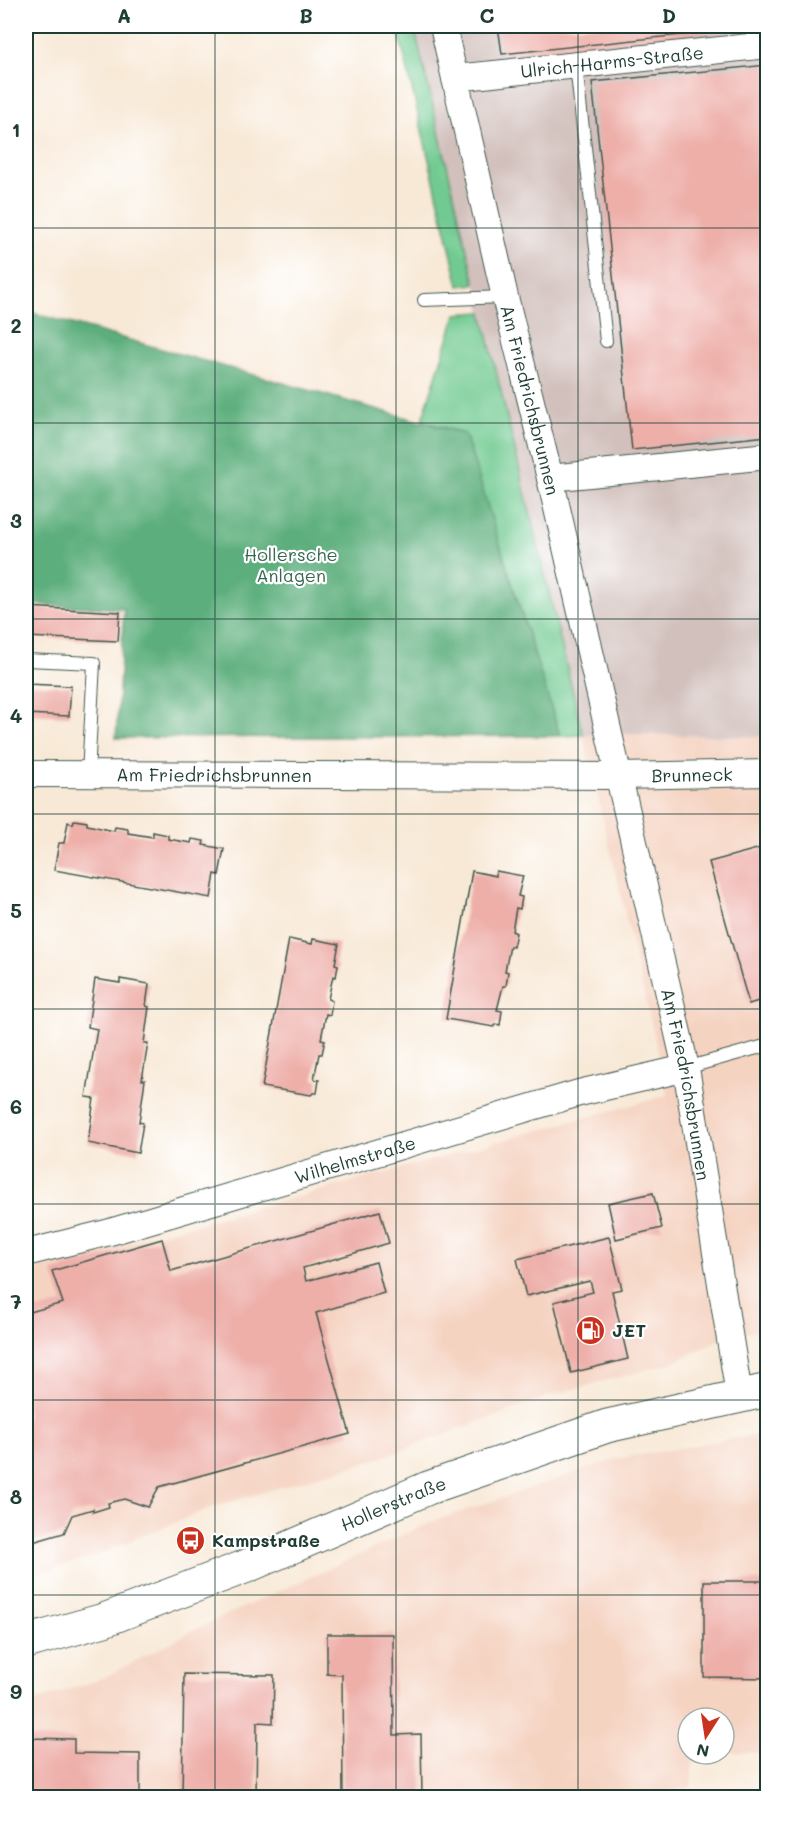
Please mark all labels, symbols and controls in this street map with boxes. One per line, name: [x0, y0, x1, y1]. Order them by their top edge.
text: A: [117, 2, 131, 28]
text: B: [299, 2, 313, 28]
text: C: [480, 2, 495, 28]
text: D: [662, 2, 676, 28]
street label: Ulrich-Harms-Straße: [519, 40, 705, 83]
text: 1: [12, 116, 20, 142]
street label: Am Friedrichsbrunnen: [495, 302, 566, 497]
text: 2: [10, 312, 22, 338]
text: 3: [10, 507, 22, 533]
park label: Hollersche Anlagen: [244, 542, 338, 587]
text: 4: [10, 702, 23, 728]
street label: Am Friedrichsbrunnen: [116, 762, 312, 787]
street label: Brunneck: [651, 762, 733, 787]
text: 5: [10, 897, 22, 923]
street label: Am Friedrichsbrunnen: [656, 986, 716, 1182]
text: 6: [10, 1093, 22, 1119]
street label: Wilhelmstraße: [291, 1130, 418, 1189]
text: 7: [10, 1288, 22, 1314]
fuel station icon: JET: [575, 1314, 607, 1346]
place label: JET: [612, 1318, 646, 1342]
street label: Hollerstraße: [337, 1471, 449, 1536]
text: 8: [10, 1483, 22, 1509]
bus stop icon: Kampstraße: [175, 1524, 207, 1556]
place label: Kampstraße: [212, 1528, 320, 1552]
text: 9: [10, 1678, 22, 1704]
north arrow: [676, 1706, 736, 1766]
text: N: [695, 1740, 711, 1763]

